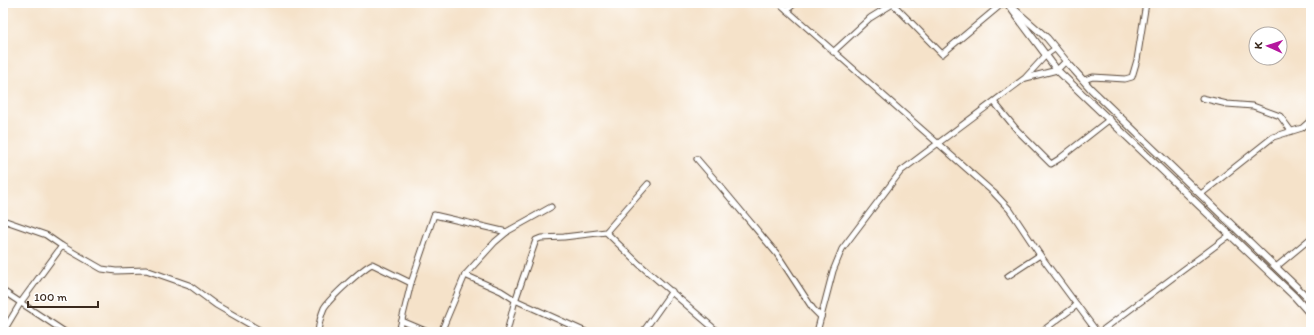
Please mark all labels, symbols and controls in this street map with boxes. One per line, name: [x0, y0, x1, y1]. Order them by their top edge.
north arrow: [1248, 26, 1288, 66]
text: K: [1252, 41, 1265, 49]
scale bar: [28, 283, 98, 309]
text: 100 m: [34, 290, 67, 304]

